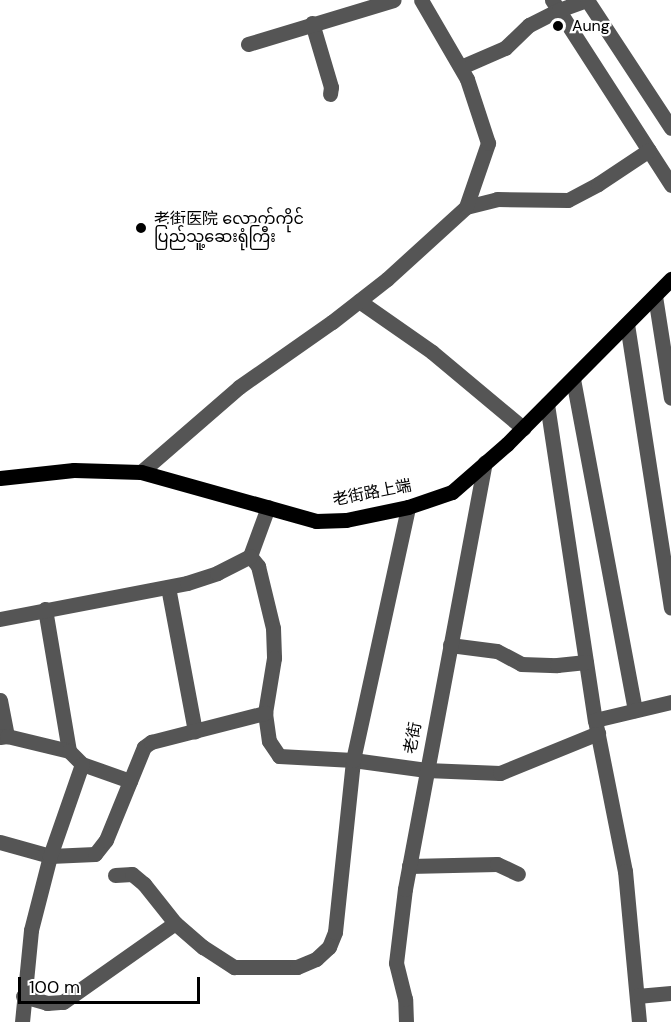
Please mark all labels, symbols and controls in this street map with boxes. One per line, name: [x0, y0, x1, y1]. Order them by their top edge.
place label: Aung: [572, 16, 610, 36]
marker: Aung: [549, 17, 567, 35]
place label: 老街医院 လောက်ကိုင် ပြည်သူ့ဆေးရုံကြီး: [154, 209, 304, 247]
marker: 老街医院 လောက်ကိုင် ပြည်သူ့ဆေးရုံကြီး: [132, 219, 150, 237]
street label: 老街路上端: [331, 476, 413, 510]
street label: 老街: [401, 720, 425, 756]
scale bar: [21, 965, 202, 1003]
text: 100 m: [29, 975, 80, 999]

